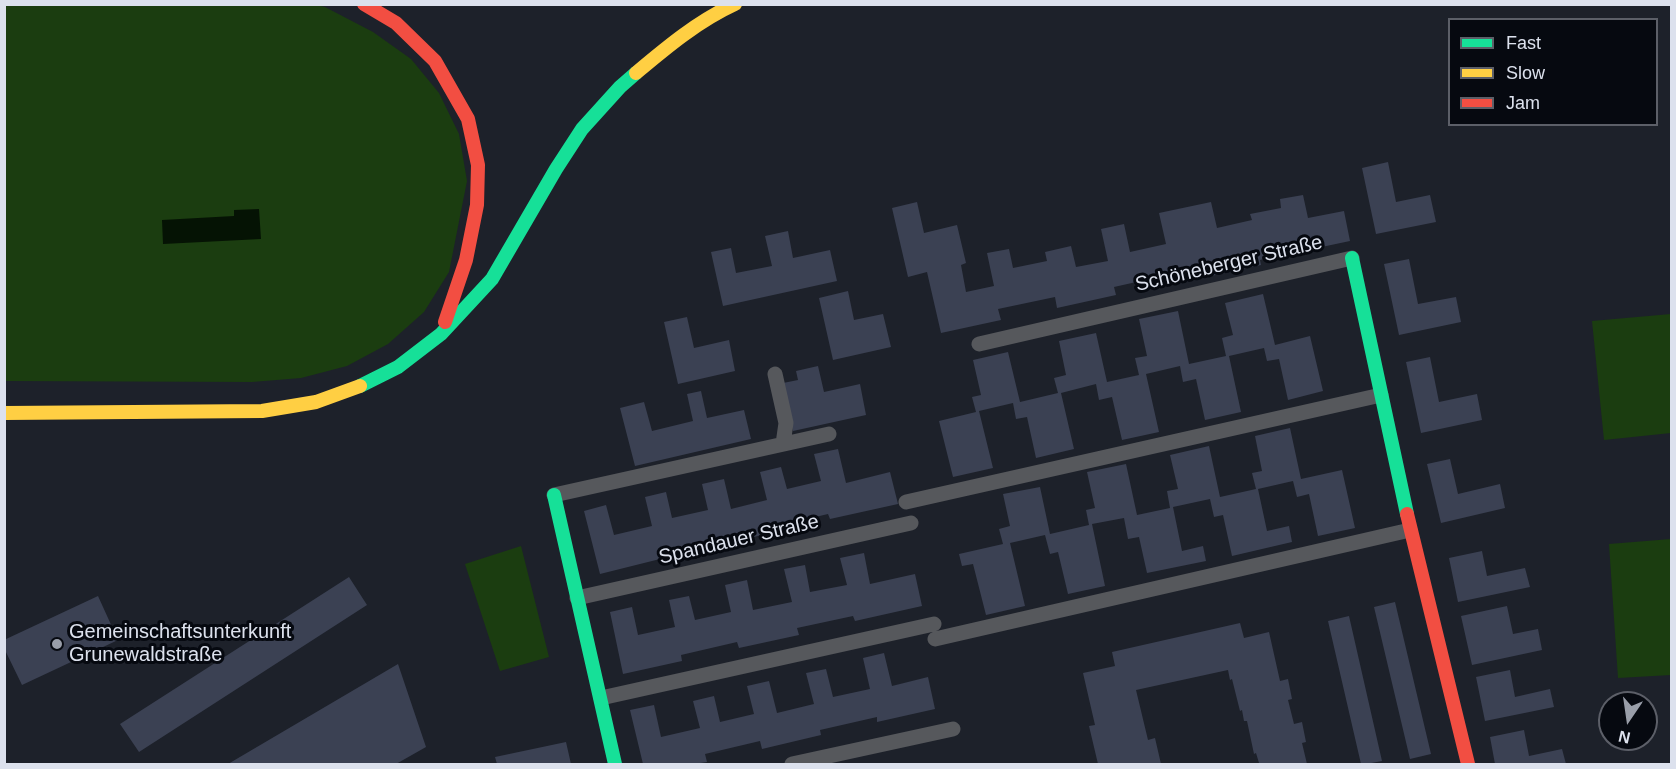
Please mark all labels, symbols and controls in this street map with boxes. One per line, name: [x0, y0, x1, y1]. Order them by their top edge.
legend: [1448, 18, 1658, 126]
text: Fast: [1506, 33, 1541, 53]
text: Slow: [1506, 63, 1545, 83]
text: Jam: [1506, 93, 1540, 113]
street label: Schöneberger Straße: [1133, 231, 1325, 297]
street label: Spandauer Straße: [657, 510, 821, 570]
place label: Gemeinschaftsunterkunft Grunewaldstraße: [69, 620, 291, 667]
marker: Gemeinschaftsunterkunft Grunewaldstraße: [50, 637, 64, 651]
north arrow: [1598, 691, 1658, 751]
text: N: [1617, 727, 1632, 747]

